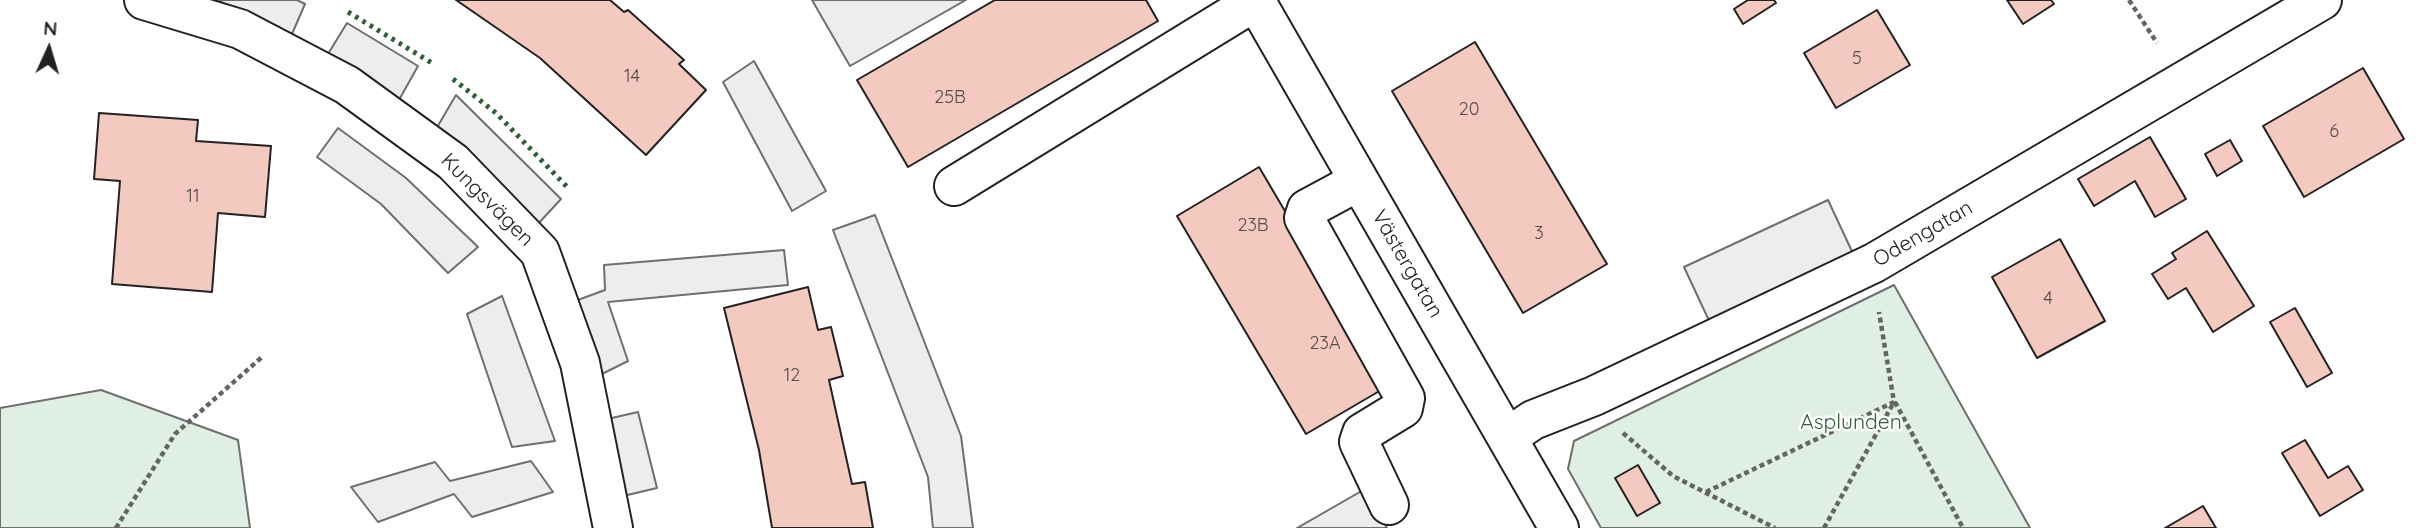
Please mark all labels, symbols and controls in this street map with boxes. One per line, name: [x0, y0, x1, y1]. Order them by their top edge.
north arrow: [14, 14, 84, 84]
text: N: [43, 16, 58, 41]
house number: 5: [1852, 48, 1862, 70]
house number: 14: [624, 66, 640, 88]
house number: 25B: [934, 87, 966, 109]
house number: 20: [1459, 99, 1479, 121]
house number: 6: [2329, 121, 2339, 143]
street label: Kungsvägen: [435, 148, 539, 252]
house number: 11: [186, 186, 200, 208]
street label: Odengatan: [1869, 195, 1977, 273]
street label: Västergatan: [1366, 205, 1448, 323]
house number: 23B: [1237, 215, 1269, 237]
house number: 3: [1534, 223, 1544, 245]
house number: 4: [2043, 288, 2053, 310]
house number: 23A: [1309, 333, 1341, 355]
house number: 12: [784, 365, 800, 387]
park label: Asplunden: [1800, 410, 1902, 436]

